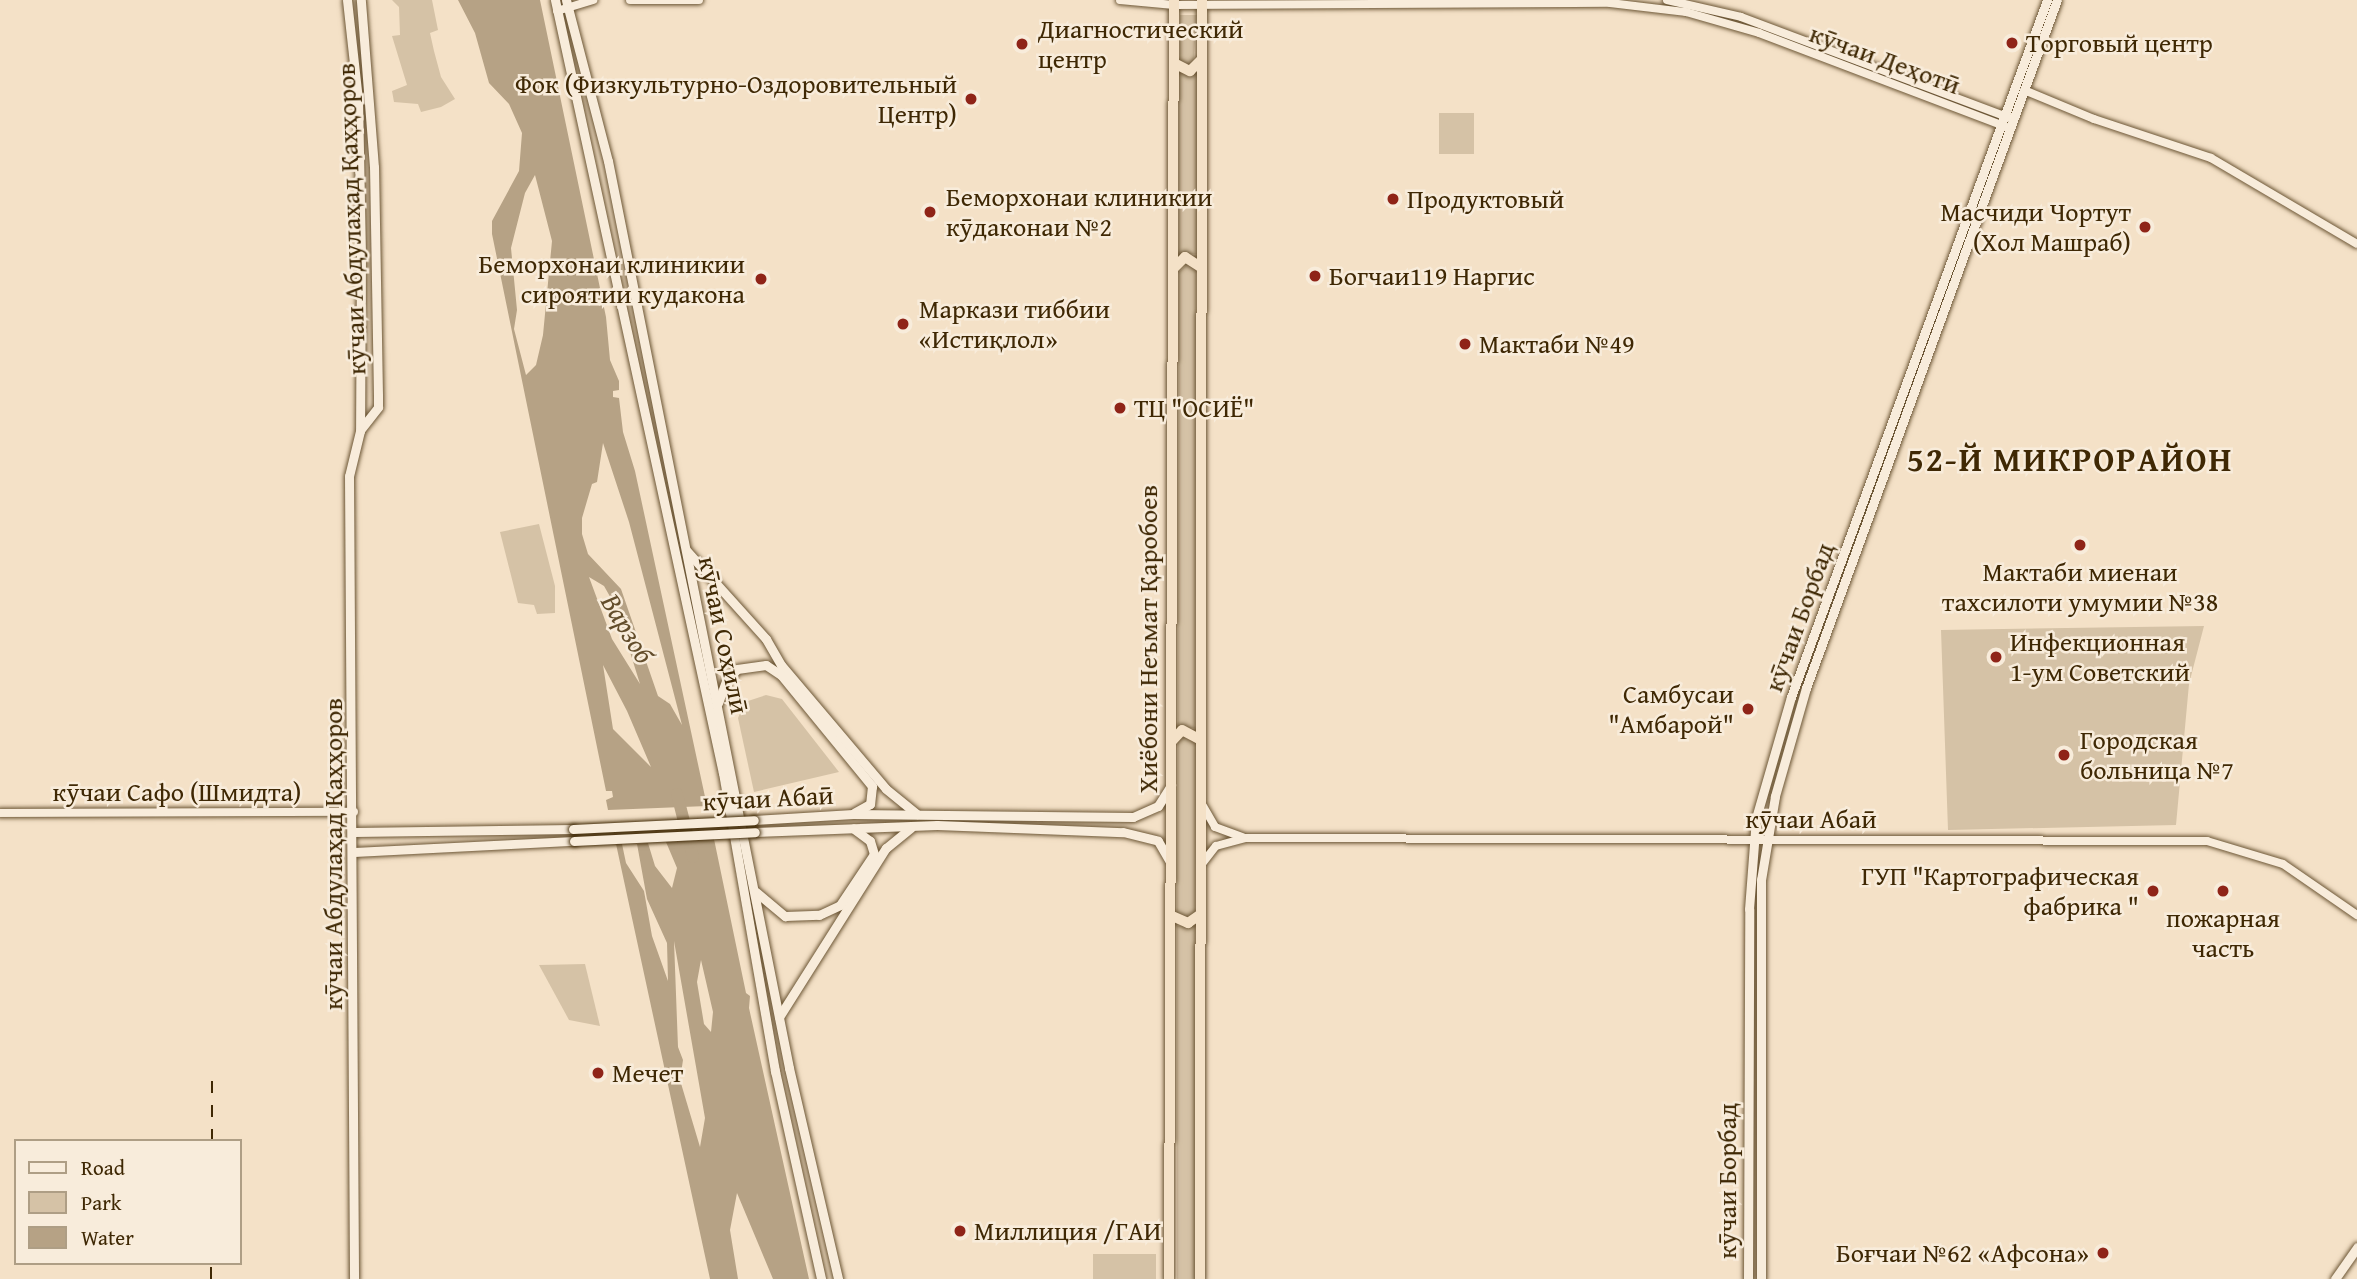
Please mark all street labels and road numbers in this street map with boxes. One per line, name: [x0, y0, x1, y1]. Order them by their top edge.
street label: кӯчаи Деҳотӣ: [1805, 17, 1965, 101]
street label: кӯчаи Абдулаҳад Қаҳҳоров: [330, 62, 372, 376]
street label: Хиёбони Неъмат Қаробоев: [1132, 485, 1164, 793]
street label: кӯчаи Борбад: [1758, 538, 1840, 696]
street label: кӯчаи Соҳилӣ: [692, 553, 756, 717]
street label: кӯчаи Абдулаҳад Қаҳҳоров: [317, 698, 349, 1010]
street label: кӯчаи Сафо (Шмидта): [53, 776, 301, 808]
street label: кӯчаи Абаӣ: [702, 779, 834, 817]
street label: кӯчаи Абаӣ: [1745, 803, 1877, 835]
street label: кӯчаи Борбад: [1711, 1103, 1743, 1259]

